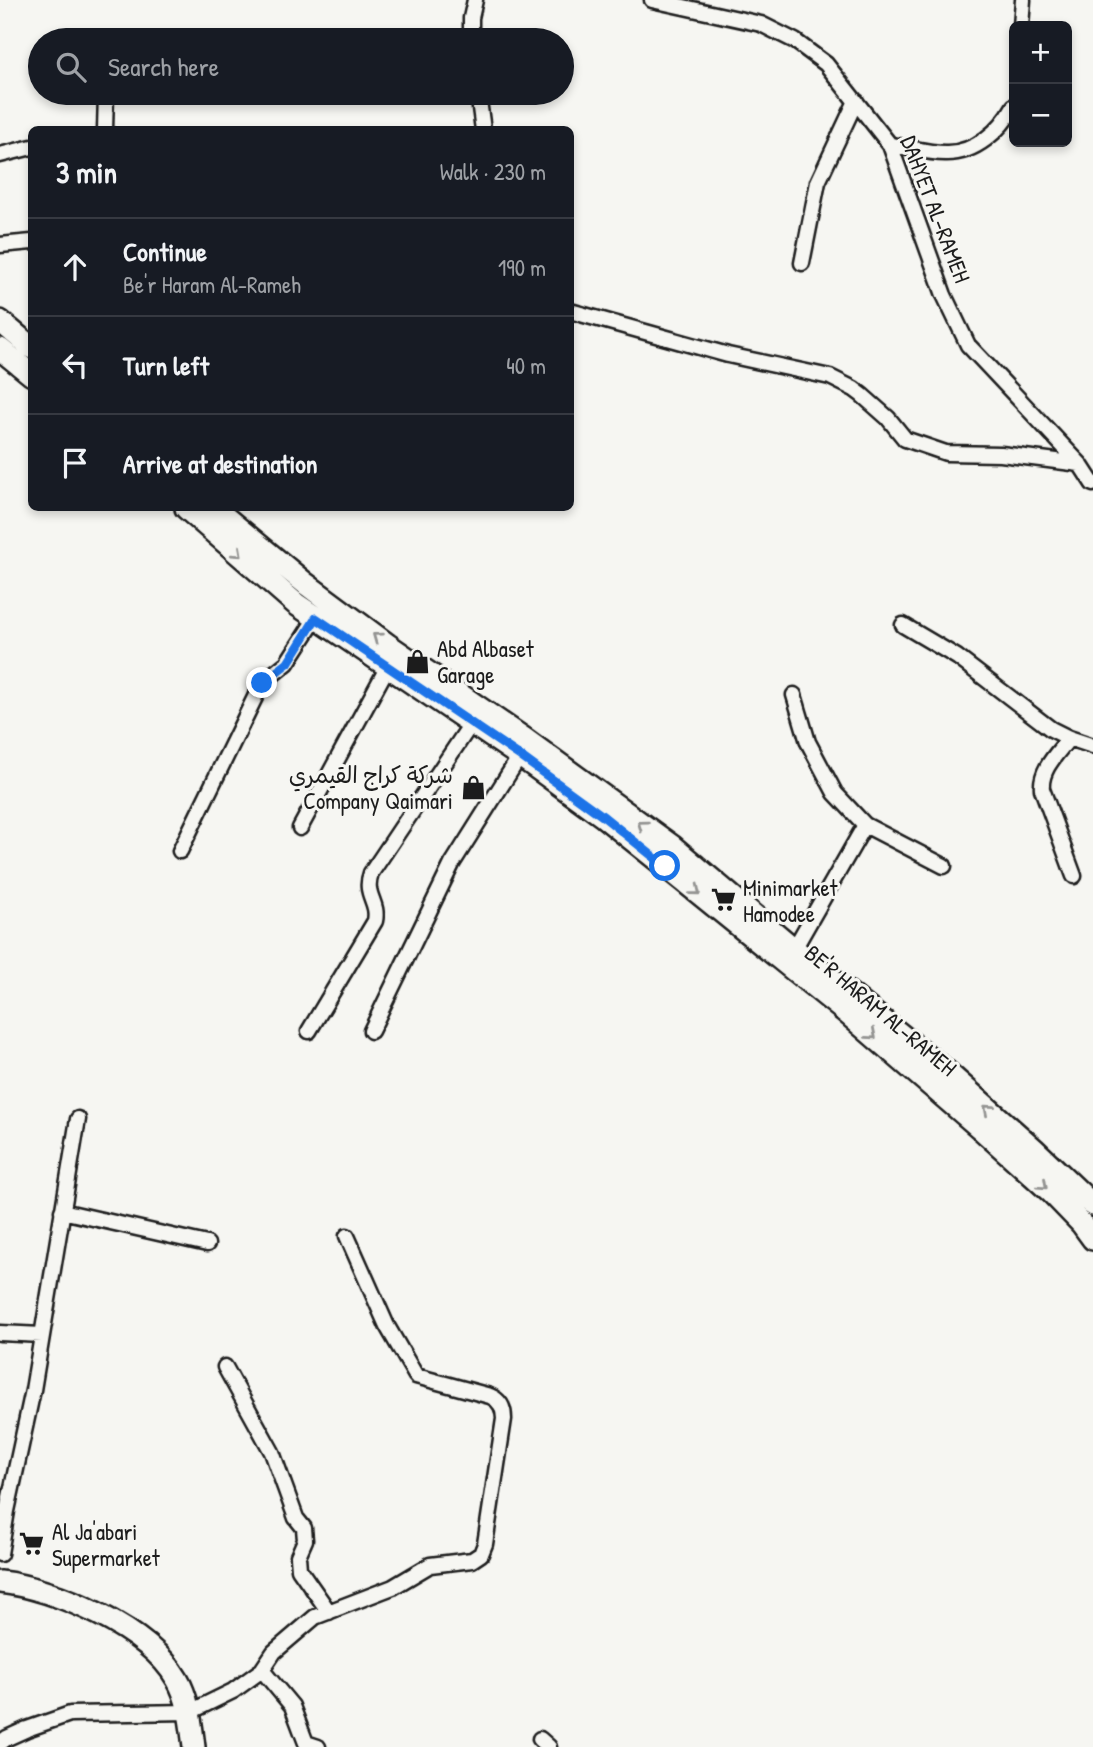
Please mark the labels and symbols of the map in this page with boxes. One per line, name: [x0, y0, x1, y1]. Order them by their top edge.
street label: DAHYET AL-RAMEH: [894, 131, 978, 287]
one-way arrow: [229, 545, 242, 557]
one-way arrow: [372, 633, 384, 645]
place label: Abd Albaset Garage: [437, 633, 535, 690]
shop icon: Abd Albaset Garage: [403, 647, 431, 675]
route end: [246, 667, 277, 698]
place label: شركة كراج القيمري Company Qaimari: [289, 759, 453, 816]
shop icon: شركة كراج القيمري Company Qaimari: [459, 773, 487, 801]
one-way arrow: [638, 820, 650, 833]
route start: [649, 850, 680, 881]
place label: Minimarket Hamodee: [743, 872, 839, 929]
one-way arrow: [688, 883, 701, 895]
supermarket icon: Minimarket Hamodee: [709, 886, 737, 914]
street label: BE'R HARAM AL-RAMEH: [799, 937, 963, 1083]
one-way arrow: [864, 1027, 877, 1039]
one-way arrow: [984, 1105, 997, 1117]
one-way arrow: [1035, 1177, 1048, 1189]
place label: Al Ja'abari Supermarket: [52, 1516, 161, 1573]
supermarket icon: Al Ja'abari Supermarket: [18, 1530, 46, 1558]

